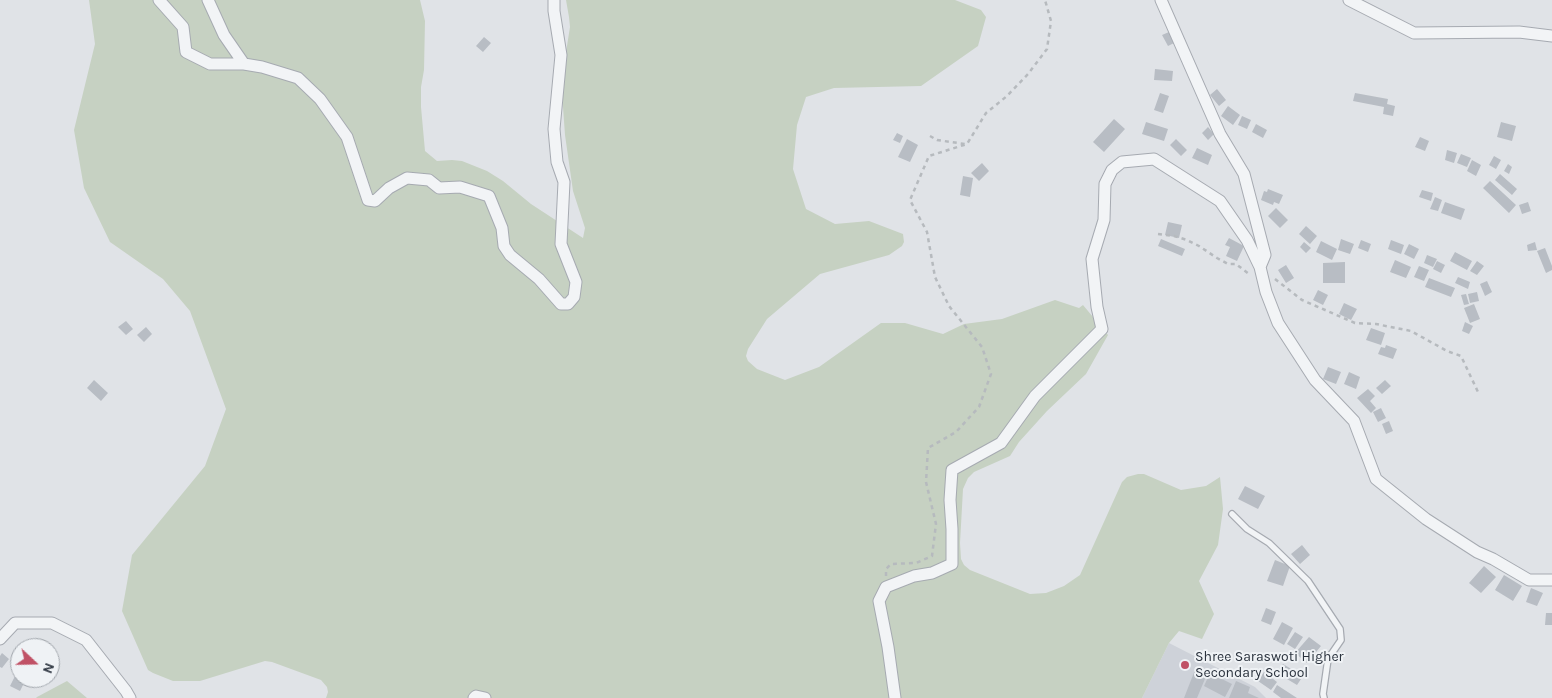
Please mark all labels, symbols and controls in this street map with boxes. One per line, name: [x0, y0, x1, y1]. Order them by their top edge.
north arrow: [10, 638, 60, 688]
place label: Shree Saraswoti Higher Secondary School: [1195, 649, 1344, 682]
marker: Shree Saraswoti Higher Secondary School: [1179, 659, 1191, 671]
text: N: [39, 660, 58, 676]

